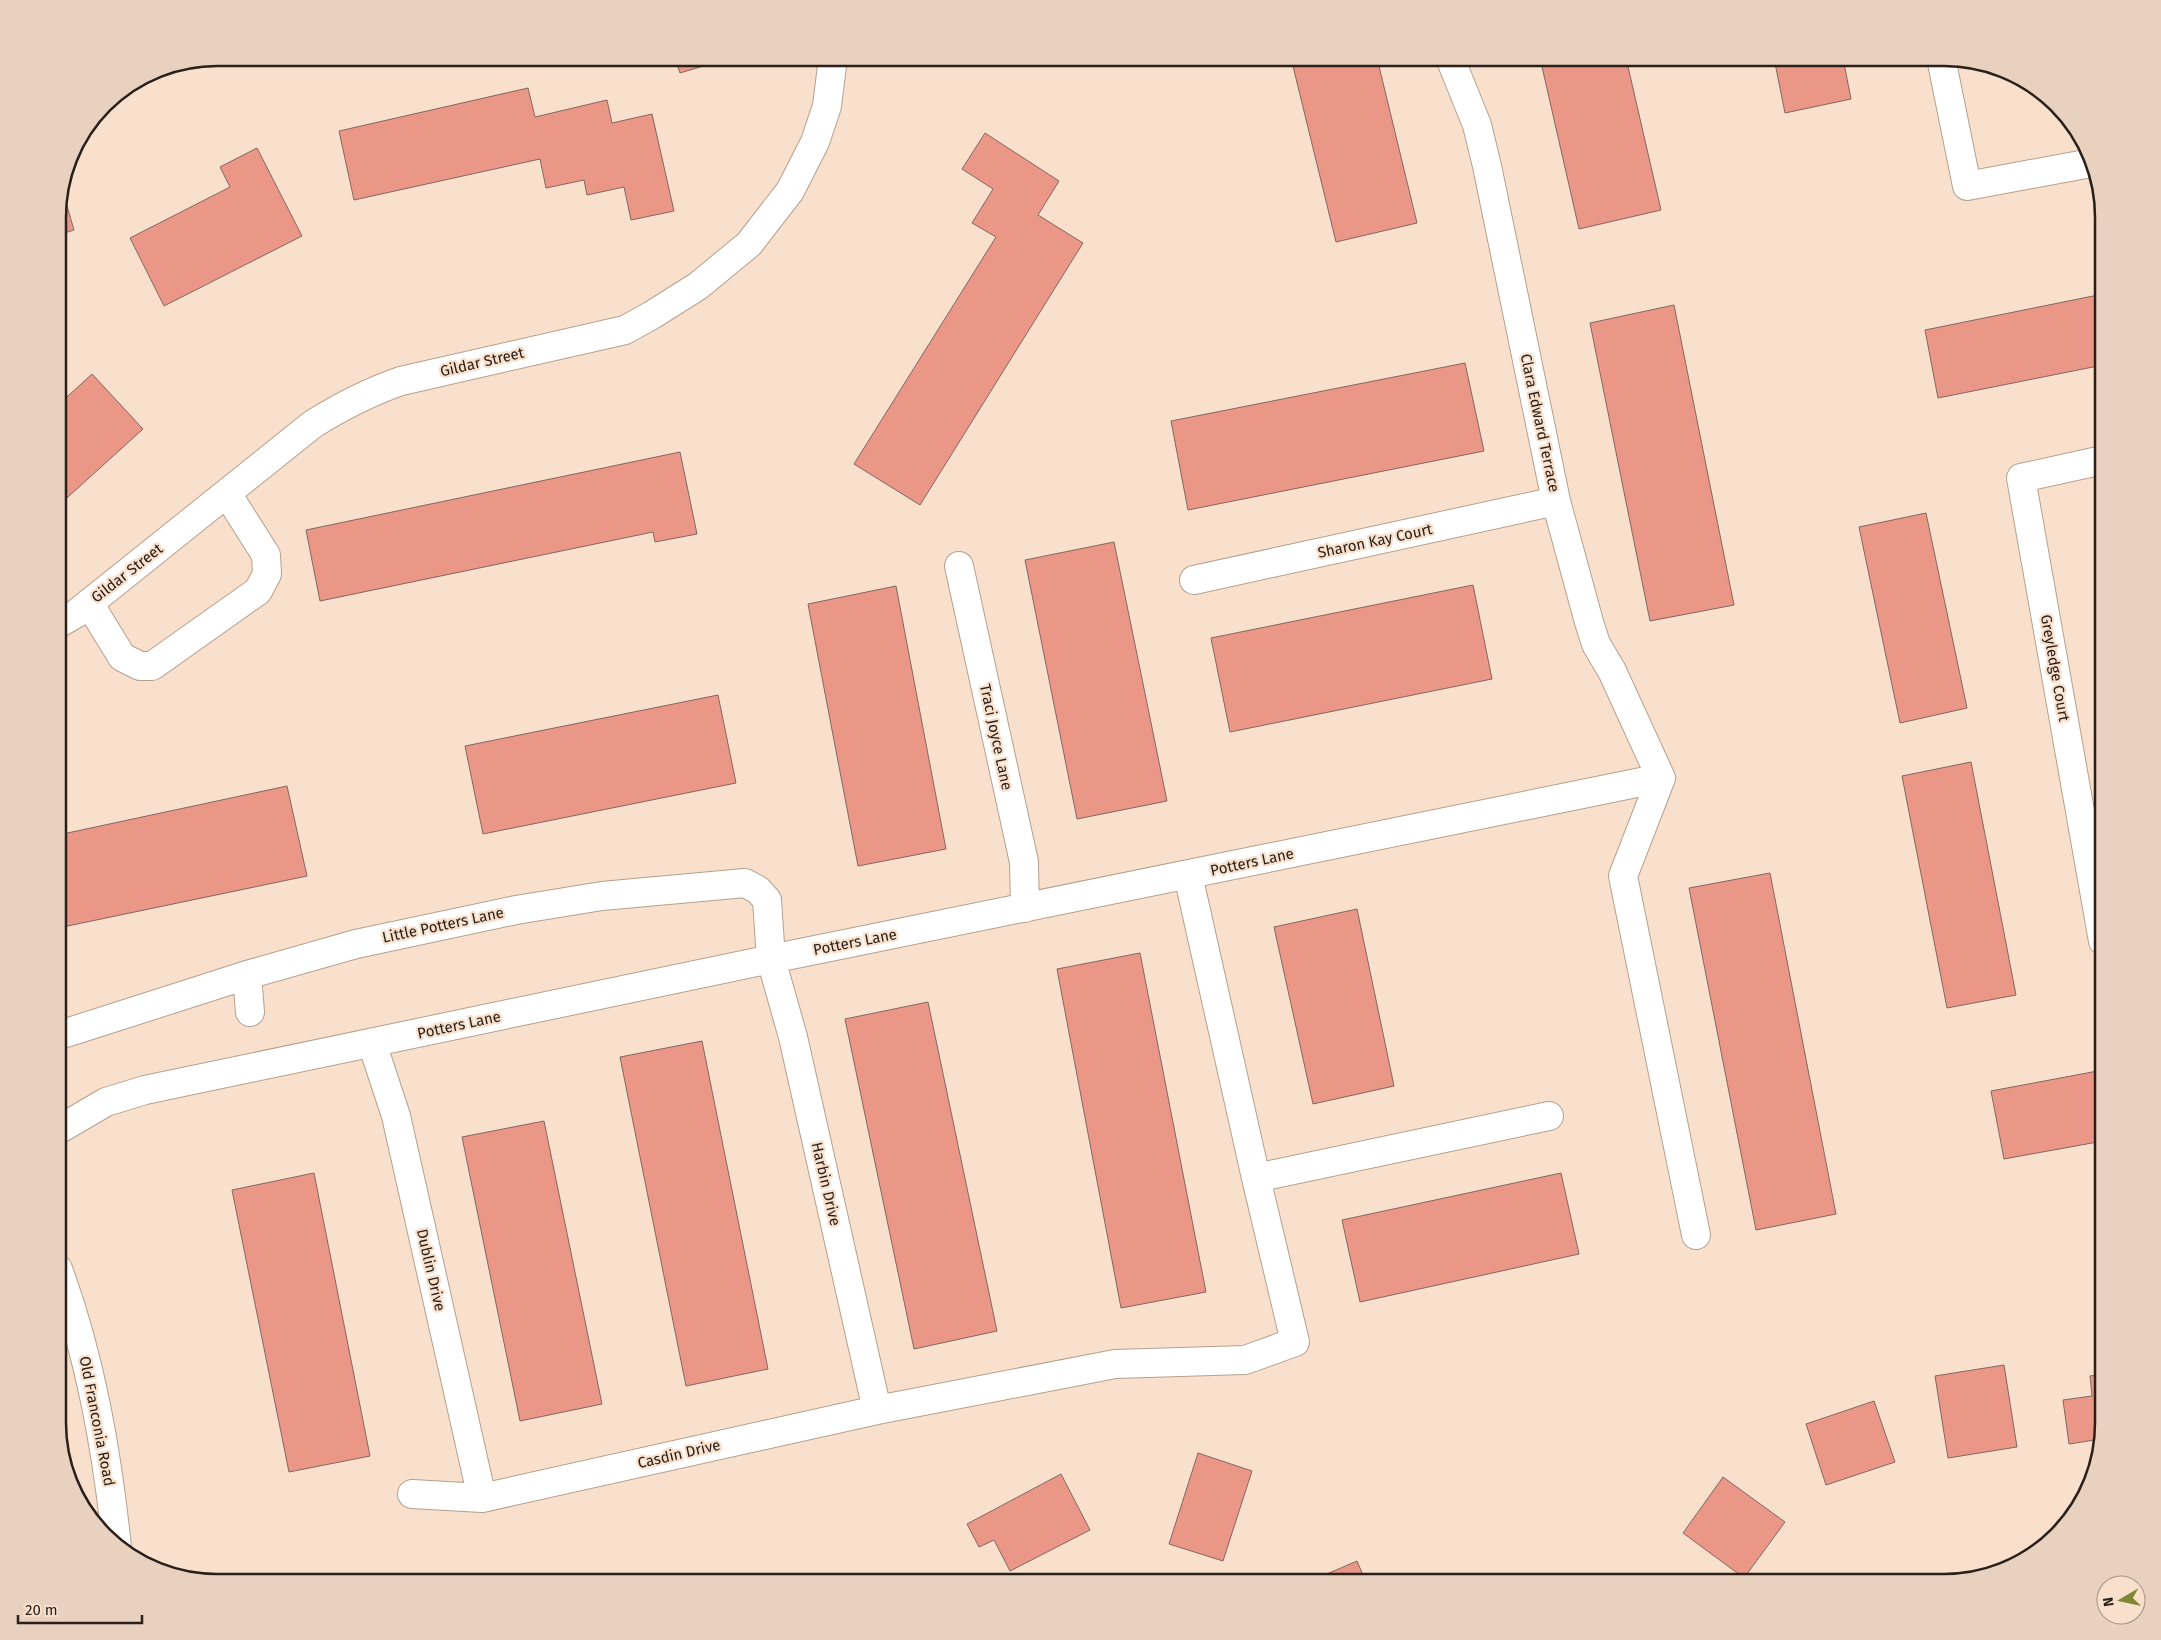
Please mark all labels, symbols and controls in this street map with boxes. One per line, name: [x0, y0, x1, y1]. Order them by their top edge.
street label: Gildar Street: [438, 343, 526, 380]
street label: Clara Edward Terrace: [1517, 352, 1563, 494]
street label: Sharon Kay Court: [1316, 520, 1435, 562]
street label: Gildar Street: [88, 539, 167, 606]
street label: Greyledge Court: [2037, 613, 2073, 723]
street label: Traci Joyce Lane: [976, 682, 1016, 792]
street label: Potters Lane: [1209, 844, 1295, 880]
street label: Little Potters Lane: [381, 903, 505, 947]
street label: Potters Lane: [812, 925, 898, 959]
street label: Potters Lane: [416, 1007, 502, 1043]
street label: Harbin Drive: [808, 1140, 844, 1228]
street label: Dublin Drive: [413, 1227, 449, 1313]
street label: Old Franconia Road: [76, 1354, 118, 1488]
street label: Casdin Drive: [636, 1436, 722, 1472]
north arrow: [2096, 1575, 2146, 1625]
scale bar: [18, 1592, 141, 1624]
text: N: [2100, 1596, 2118, 1608]
text: 20 m: [25, 1601, 58, 1619]

